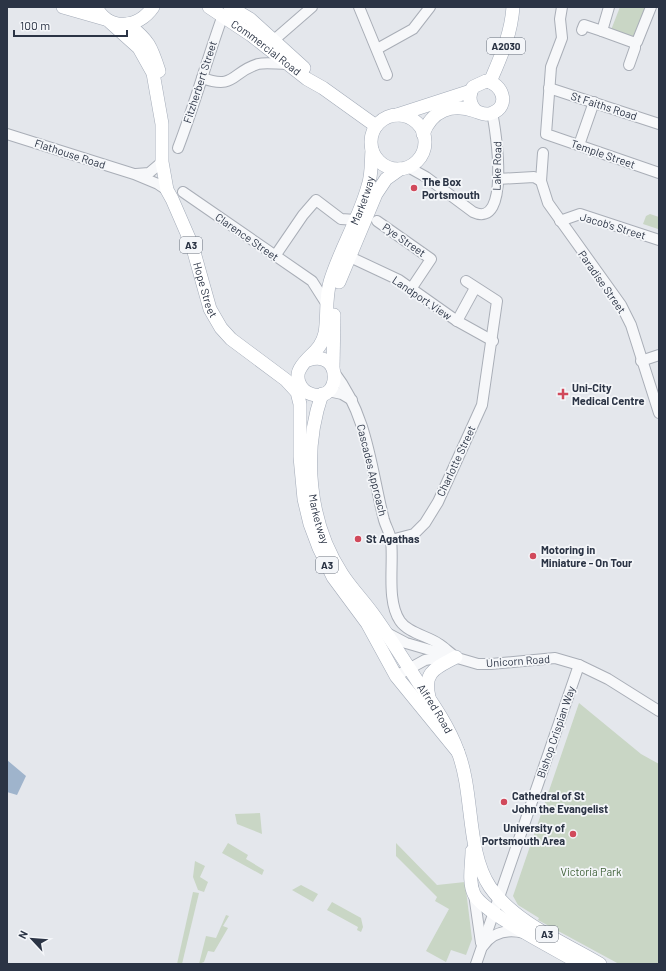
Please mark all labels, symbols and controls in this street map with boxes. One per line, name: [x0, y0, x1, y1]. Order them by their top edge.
scale bar: [14, 12, 127, 38]
street label: Commercial Road: [229, 17, 304, 78]
text: 100 m: [20, 18, 50, 32]
road number: A2030: [487, 38, 525, 54]
street label: Fitzherbert Street: [180, 39, 219, 125]
street label: St Faiths Road: [569, 89, 639, 122]
street label: Flathouse Road: [33, 136, 107, 171]
street label: Temple Street: [569, 136, 637, 171]
street label: Lake Road: [490, 141, 503, 191]
street label: Marketway: [347, 175, 376, 227]
place label: The Box Portsmouth: [422, 175, 480, 201]
marker: The Box Portsmouth: [409, 183, 419, 193]
street label: Jacob's Street: [579, 209, 648, 242]
street label: Clarence Street: [213, 210, 281, 263]
street label: Pye Street: [380, 220, 428, 259]
road number: A3: [180, 237, 202, 253]
street label: Paradise Street: [576, 248, 629, 316]
street label: Hope Street: [191, 260, 221, 320]
street label: Landport View: [390, 273, 455, 322]
place label: Uni-City Medical Centre: [572, 381, 644, 407]
marker: Uni-City Medical Centre: [557, 388, 569, 400]
street label: Cascades Approach: [355, 423, 390, 517]
street label: Charlotte Street: [433, 423, 478, 498]
street label: Marketway: [307, 493, 332, 546]
place label: St Agathas: [366, 532, 420, 545]
marker: St Agathas: [353, 534, 363, 544]
place label: Motoring in Miniature - On Tour: [541, 543, 633, 569]
marker: Motoring in Miniature - On Tour: [528, 551, 538, 561]
road number: A3: [316, 557, 338, 573]
street label: Unicorn Road: [486, 652, 550, 669]
street label: Alfred Road: [415, 681, 456, 735]
street label: Bishop Crispian Way: [534, 684, 577, 779]
place label: Cathedral of St John the Evangelist: [512, 789, 608, 815]
marker: Cathedral of St John the Evangelist: [499, 797, 509, 807]
place label: University of Portsmouth Area: [482, 821, 565, 847]
marker: University of Portsmouth Area: [568, 829, 578, 839]
park label: Victoria Park: [560, 865, 622, 878]
north arrow: [12, 919, 52, 959]
road number: A3: [536, 926, 558, 942]
text: N: [15, 928, 30, 941]

